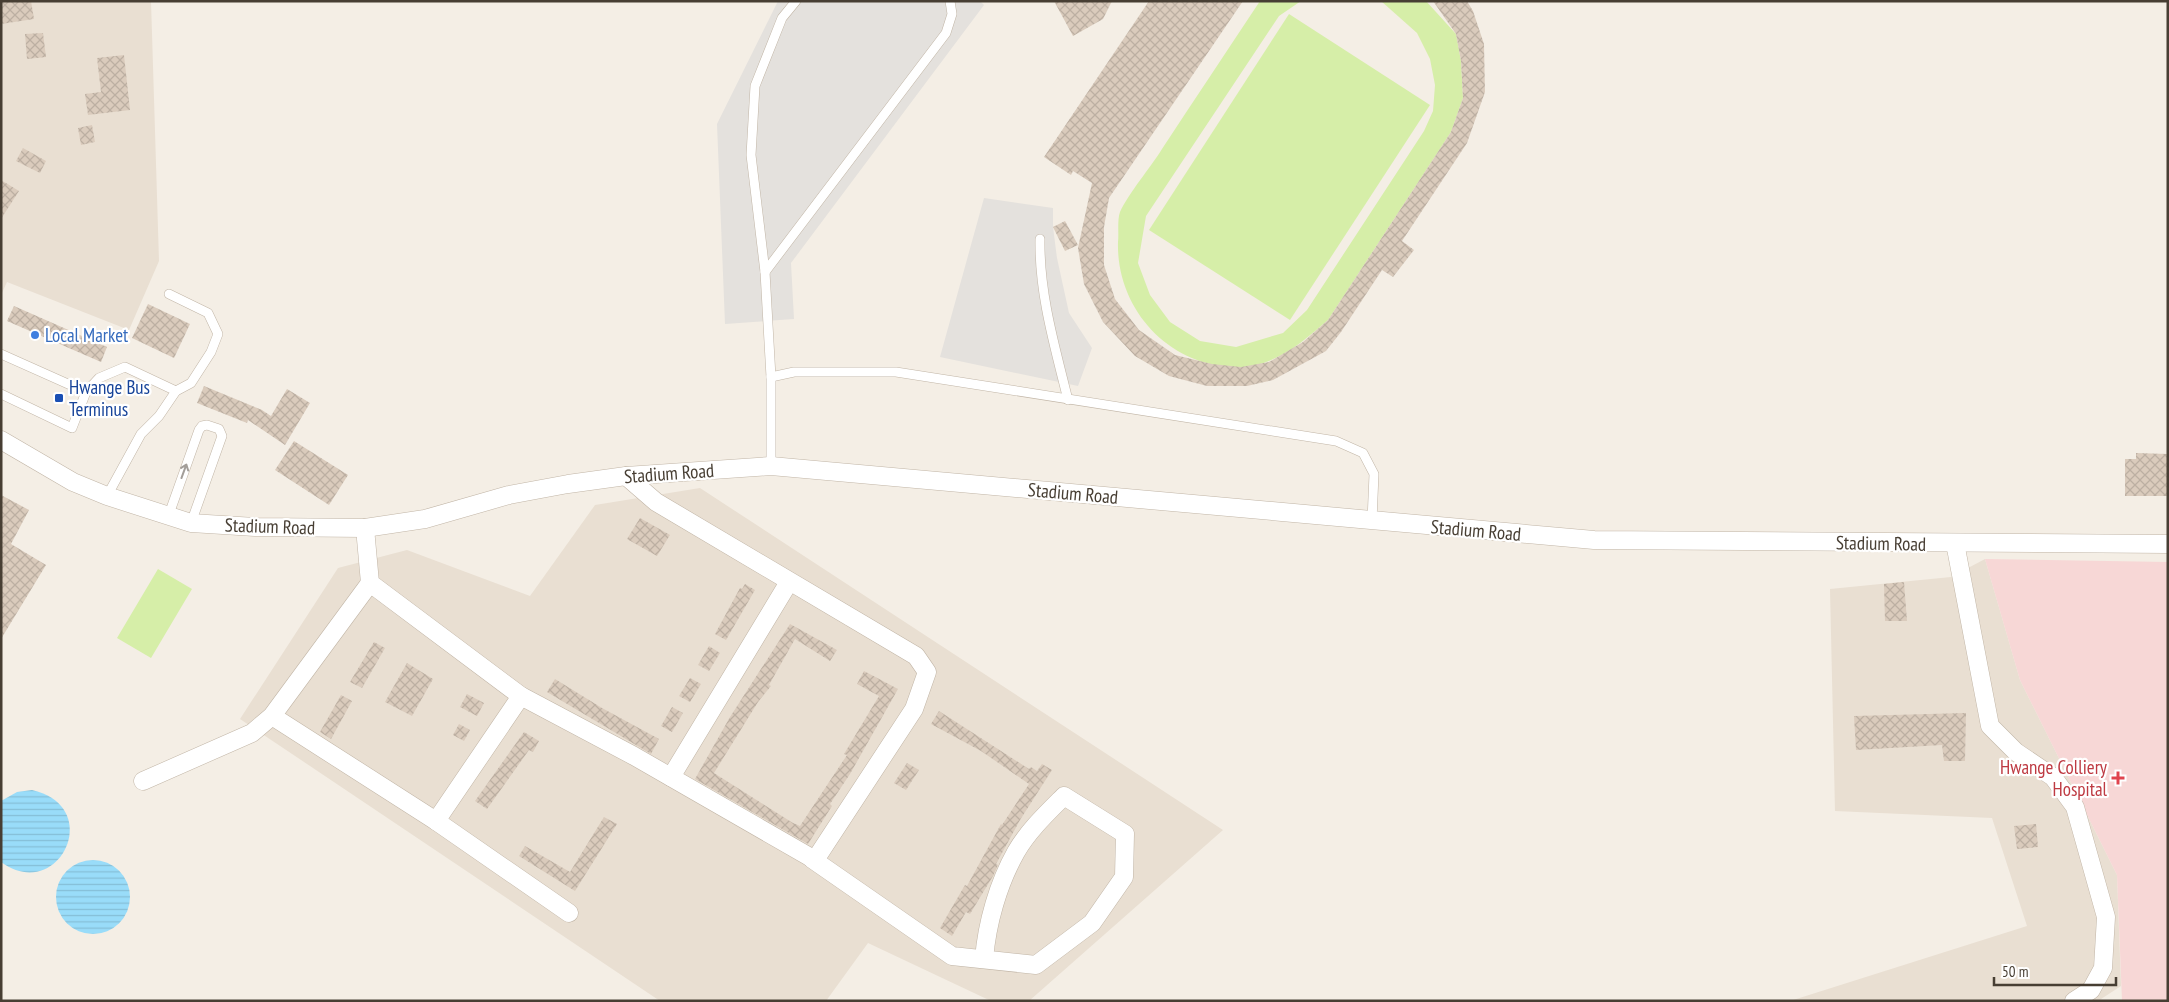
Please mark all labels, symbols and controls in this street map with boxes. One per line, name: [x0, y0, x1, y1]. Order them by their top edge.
place label: Local Market: [45, 323, 129, 347]
marker: Local Market: [29, 329, 41, 341]
place label: Hwange Bus Terminus: [69, 375, 150, 421]
marker: Hwange Bus Terminus: [53, 392, 65, 404]
street label: Stadium Road: [623, 458, 715, 488]
one-way arrow: [180, 464, 189, 479]
street label: Stadium Road: [1027, 477, 1119, 509]
street label: Stadium Road: [224, 512, 316, 540]
street label: Stadium Road: [1430, 514, 1522, 546]
street label: Stadium Road: [1836, 530, 1926, 556]
place label: Hwange Colliery Hospital: [2000, 755, 2108, 801]
marker: Hwange Colliery Hospital: [2111, 771, 2125, 785]
scale bar: [1994, 954, 2116, 986]
text: 50 m: [2002, 962, 2028, 981]

